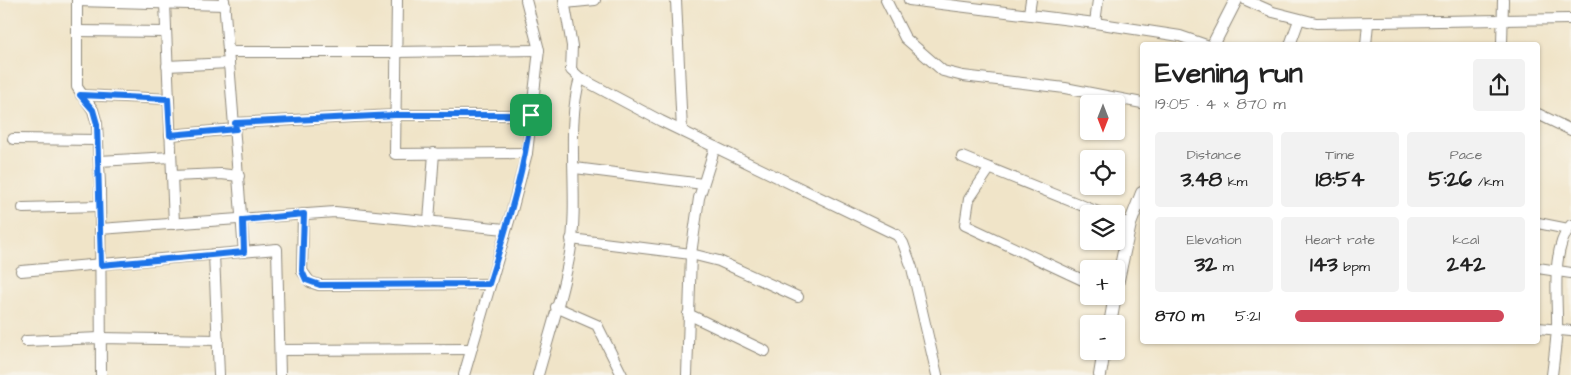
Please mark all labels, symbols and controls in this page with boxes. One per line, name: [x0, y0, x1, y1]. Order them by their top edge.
text: Evening run: [1155, 54, 1303, 93]
button: share: [1473, 59, 1525, 111]
text: 19:05 · 4 × 870 m: [1155, 93, 1286, 115]
pin: [510, 94, 552, 136]
north arrow: [1080, 95, 1125, 140]
map controls: [1080, 95, 1125, 360]
icon: arrive: [517, 101, 545, 129]
text: Distance: [1187, 145, 1241, 165]
text: Time: [1325, 145, 1355, 165]
text: Pace: [1450, 145, 1482, 165]
button: locate: [1080, 150, 1125, 195]
text: 3.48: [1181, 165, 1222, 194]
text: 18:54: [1316, 165, 1364, 194]
text: 5:26: [1428, 165, 1472, 194]
text: km: [1222, 172, 1247, 192]
text: /km: [1472, 172, 1504, 192]
button: layers: [1080, 205, 1125, 250]
text: Elevation: [1186, 230, 1242, 250]
text: Heart rate: [1305, 230, 1375, 250]
text: kcal: [1453, 230, 1479, 250]
text: 32: [1194, 250, 1217, 279]
text: 143: [1310, 250, 1338, 279]
text: 242: [1447, 250, 1485, 279]
text: m: [1217, 257, 1234, 277]
text: bpm: [1338, 257, 1370, 277]
button: +: [1080, 260, 1125, 305]
text: 870 m: [1155, 305, 1204, 327]
text: 5:21: [1235, 305, 1260, 327]
button: −: [1080, 315, 1125, 360]

